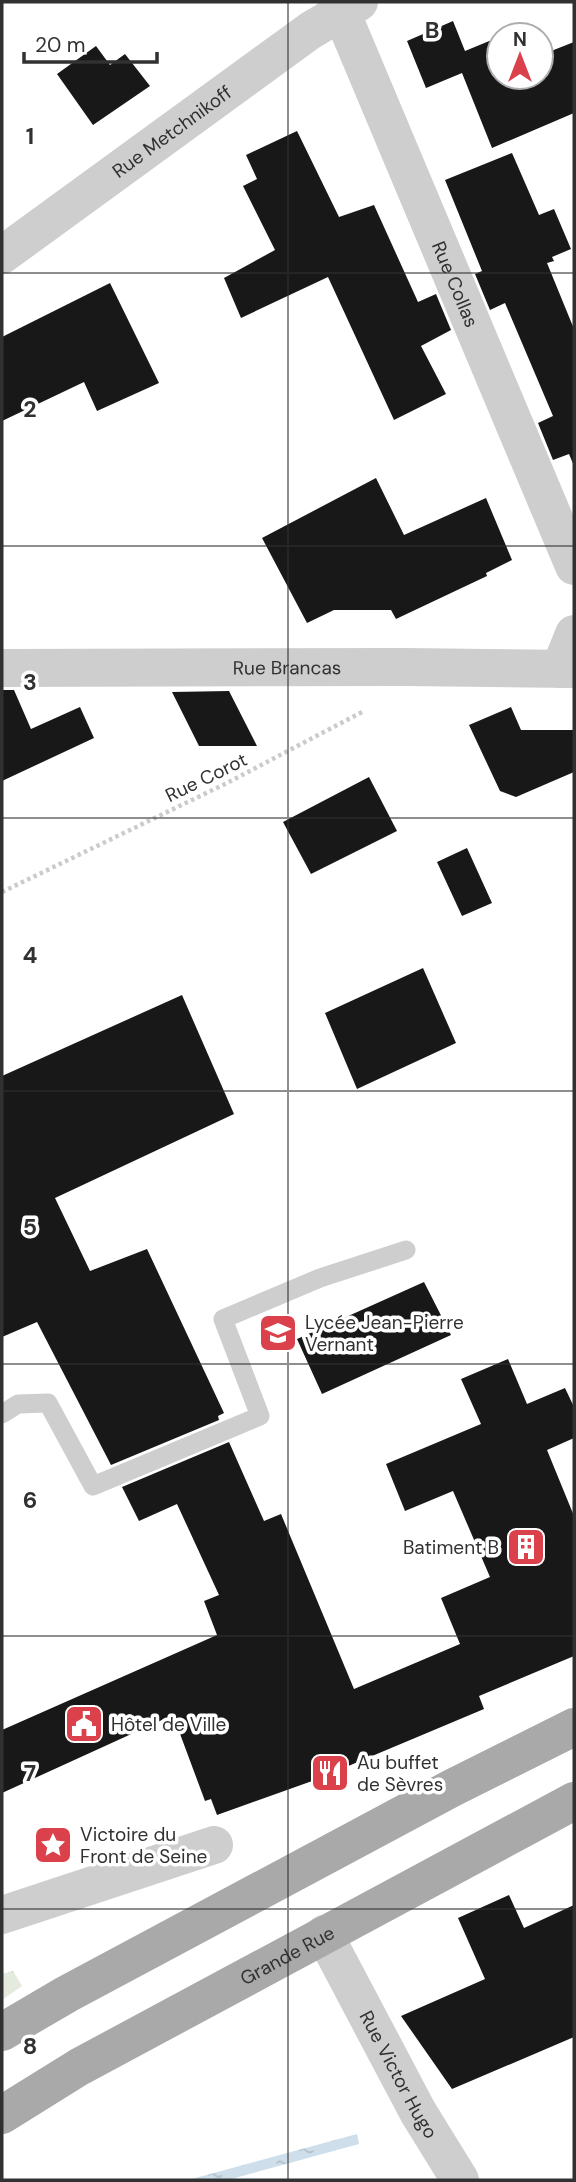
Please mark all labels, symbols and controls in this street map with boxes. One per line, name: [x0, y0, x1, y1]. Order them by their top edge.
text: B: [425, 15, 439, 45]
scale bar: [24, 21, 158, 65]
north arrow: [485, 21, 555, 91]
text: N: [513, 27, 527, 52]
text: 20 m: [35, 31, 86, 59]
street label: Rue Metchnikoff: [107, 80, 237, 184]
text: 1: [26, 121, 34, 151]
street label: Rue Collas: [426, 237, 484, 331]
text: 2: [23, 394, 37, 424]
street label: Rue Brancas: [233, 655, 341, 680]
text: 3: [23, 667, 37, 697]
street label: Rue Corot: [161, 747, 251, 808]
text: 4: [23, 940, 38, 970]
text: 5: [23, 1212, 37, 1242]
place label: Lycée Jean-Pierre Vernant: [305, 1310, 464, 1357]
school or university icon: Lycée Jean-Pierre Vernant: [257, 1312, 299, 1354]
text: 6: [23, 1485, 37, 1515]
building icon: Batiment B: [505, 1526, 547, 1568]
place label: Batiment B: [403, 1535, 499, 1560]
public building icon: Hôtel de Ville: [63, 1703, 105, 1745]
place label: Hôtel de Ville: [111, 1712, 226, 1737]
place label: Au buffet de Sèvres: [357, 1750, 443, 1797]
restaurant icon: Au buffet de Sèvres: [309, 1752, 351, 1794]
text: 7: [24, 1758, 36, 1788]
place label: Victoire du Front de Seine: [80, 1822, 207, 1869]
place icon: Victoire du Front de Seine: [32, 1824, 74, 1866]
street label: Grande Rue: [236, 1920, 339, 1991]
street label: Rue Victor Hugo: [354, 2006, 443, 2143]
text: 8: [23, 2031, 37, 2061]

